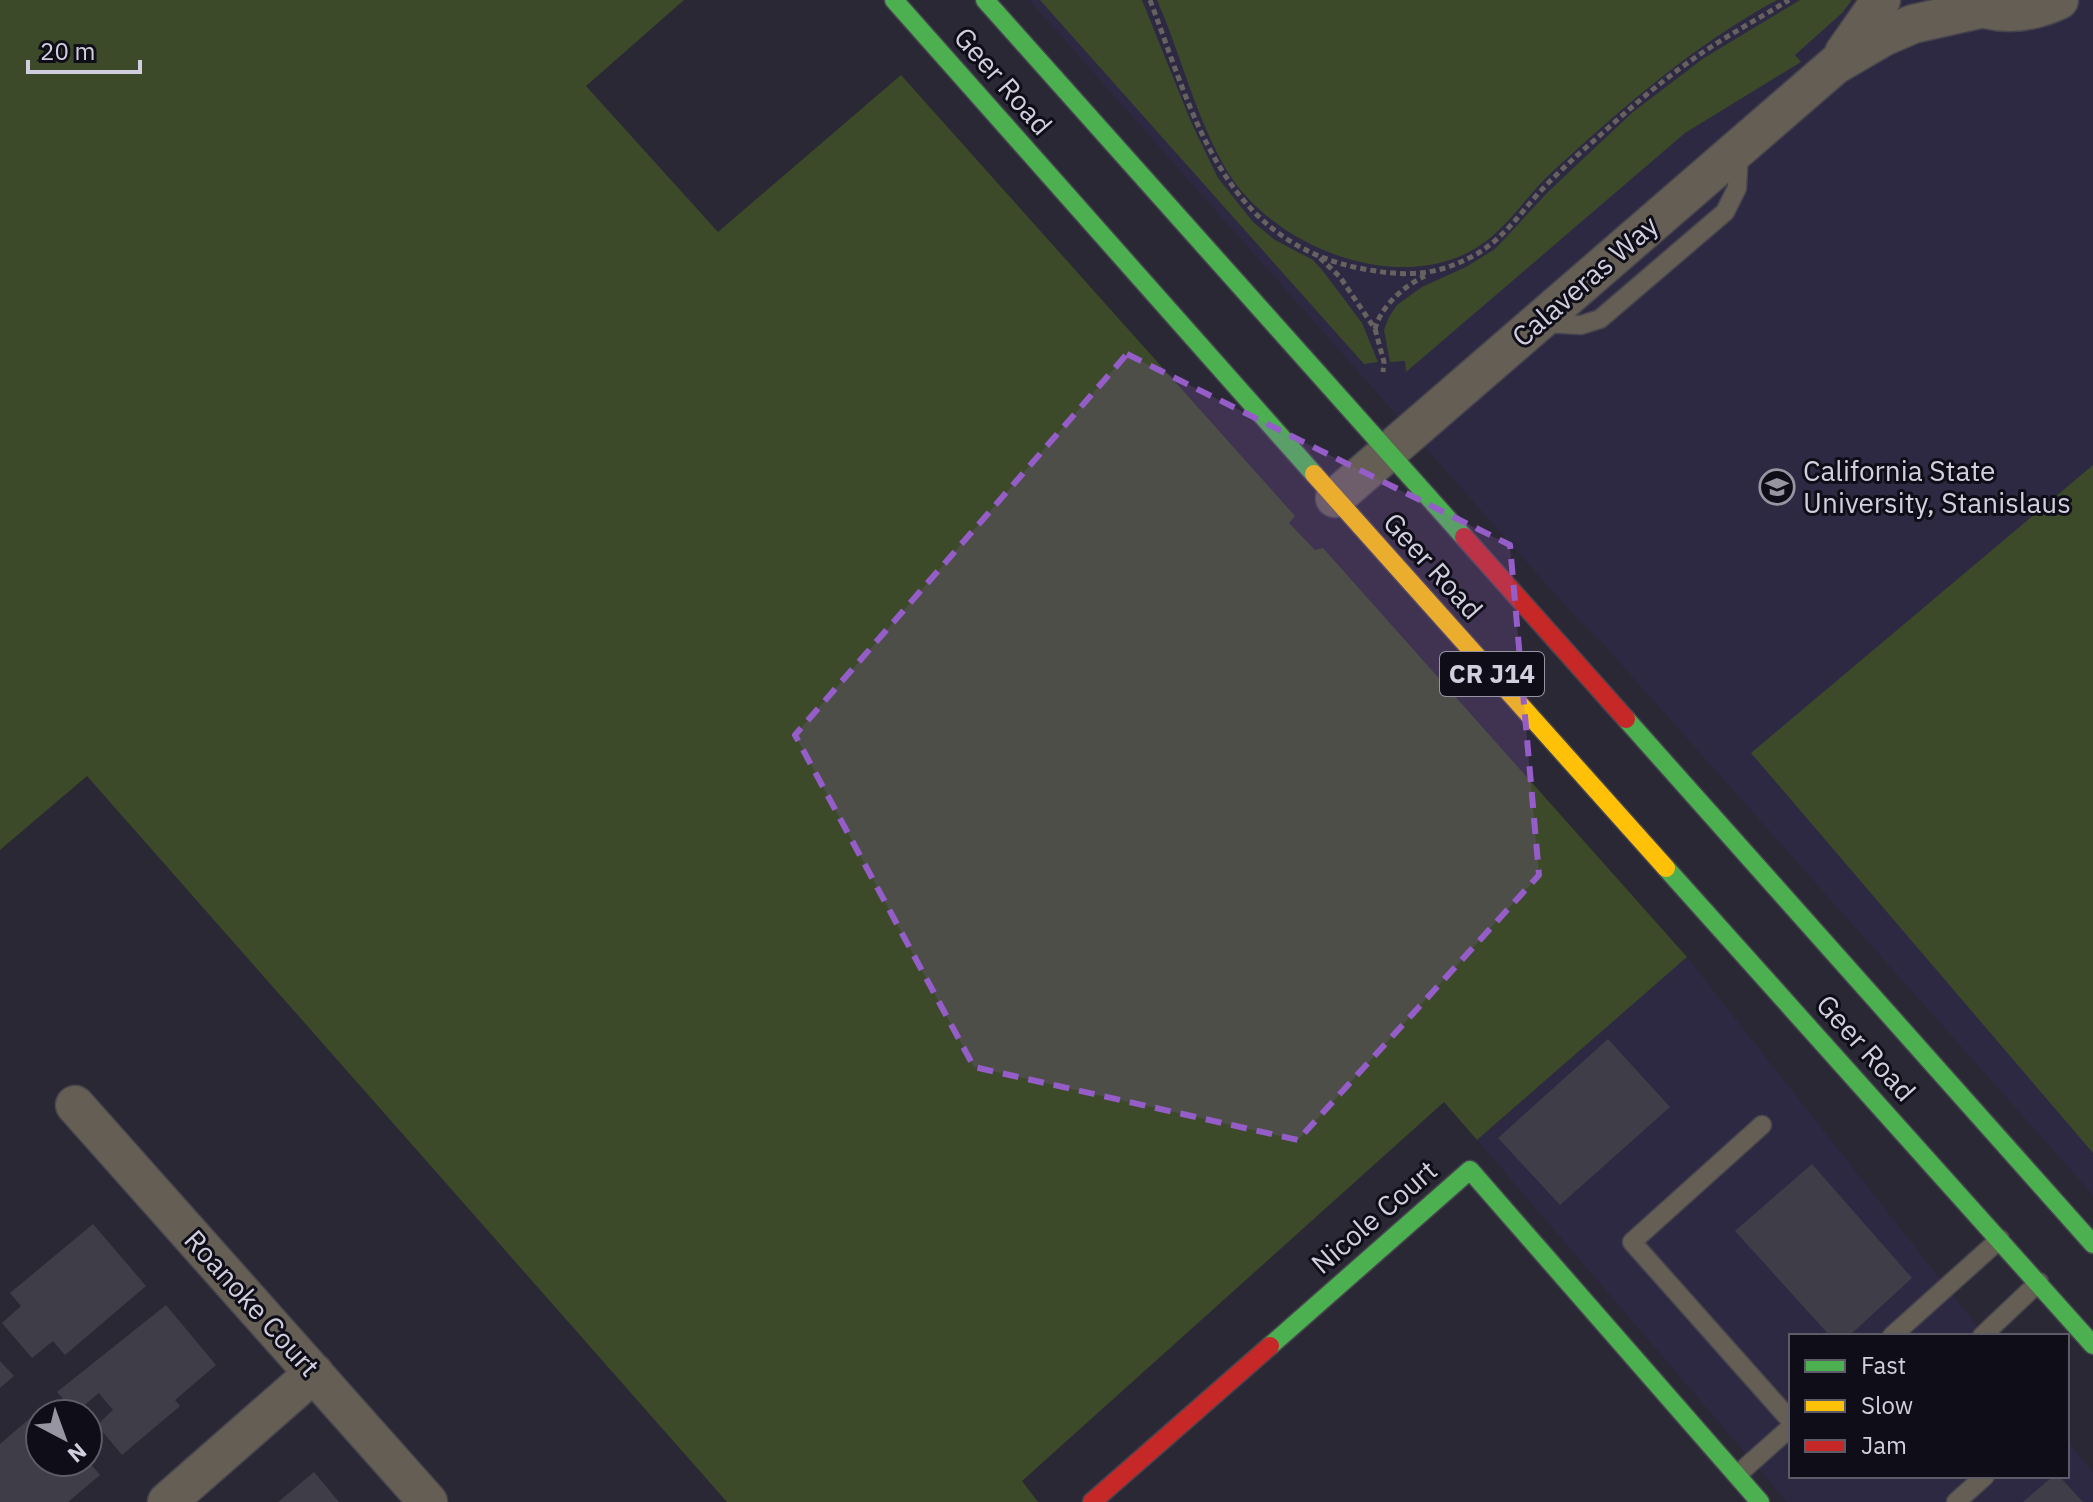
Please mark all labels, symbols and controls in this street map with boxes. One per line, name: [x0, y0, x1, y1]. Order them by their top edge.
street label: Geer Road: [946, 19, 1060, 142]
scale bar: [28, 24, 140, 74]
text: 20 m: [40, 35, 95, 67]
street label: Calaveras Way: [1504, 207, 1666, 354]
place label: California State University, Stanislaus: [1803, 452, 2071, 521]
school or university icon: California State University, Stanislaus: [1758, 468, 1796, 506]
street label: Geer Road: [1376, 504, 1491, 627]
road number: CR J14: [1440, 652, 1544, 696]
street label: Geer Road: [1809, 986, 1924, 1109]
street label: Nicole Court: [1303, 1152, 1444, 1281]
street label: Roanoke Court: [177, 1221, 328, 1384]
legend: [1789, 1334, 2069, 1478]
text: Fast: [1861, 1349, 1906, 1381]
text: Slow: [1861, 1389, 1913, 1421]
north arrow: [24, 1398, 104, 1478]
text: Jam: [1861, 1429, 1907, 1461]
text: N: [62, 1437, 93, 1470]

